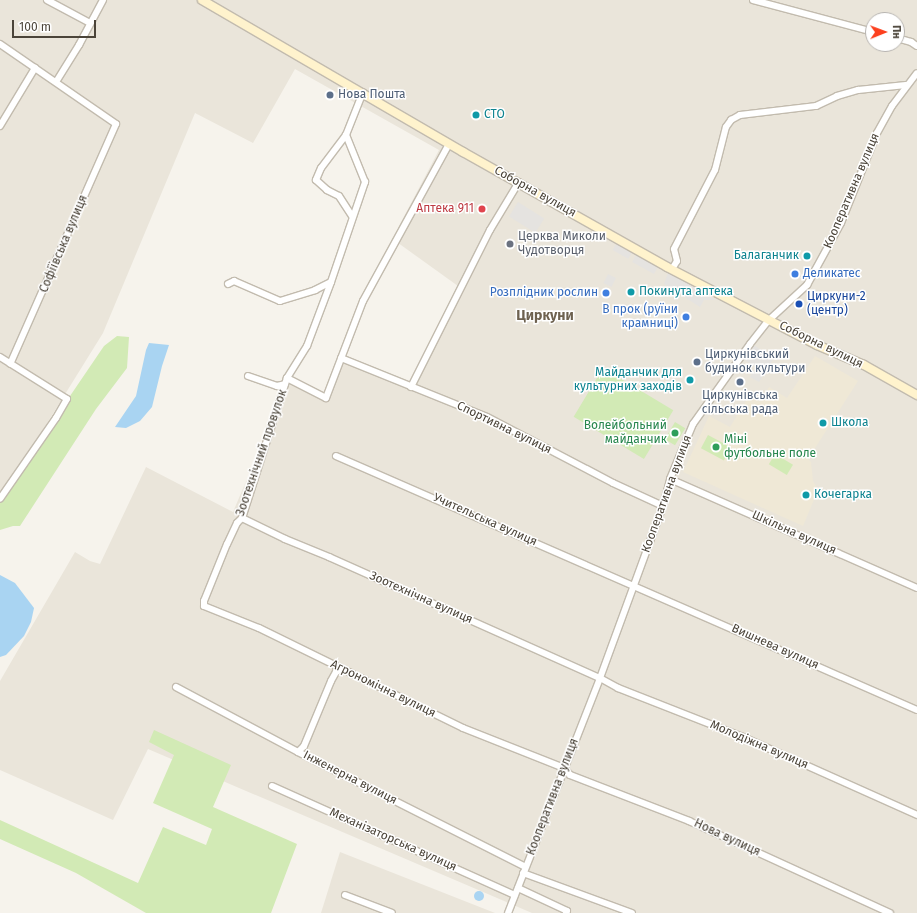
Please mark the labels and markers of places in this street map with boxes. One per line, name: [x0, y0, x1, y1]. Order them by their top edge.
place label: Нова Пошта: [338, 88, 406, 102]
marker: Нова Пошта: [325, 90, 335, 100]
place label: СТО: [484, 108, 505, 122]
marker: СТО: [471, 110, 481, 120]
place label: Аптека 911: [416, 202, 474, 216]
marker: Аптека 911: [477, 204, 487, 214]
place label: Церква Миколи Чудотворця: [518, 230, 606, 258]
marker: Церква Миколи Чудотворця: [505, 239, 515, 249]
place label: Балаганчик: [734, 249, 799, 263]
marker: Балаганчик: [802, 251, 812, 261]
place label: Деликатес: [803, 267, 861, 281]
marker: Деликатес: [790, 269, 800, 279]
place label: Покинута аптека: [639, 285, 733, 299]
place label: Розплідник рослин: [490, 286, 598, 300]
marker: Покинута аптека: [626, 287, 636, 297]
marker: Розплідник рослин: [601, 288, 611, 298]
place label: Циркуни-2 (центр): [807, 290, 866, 318]
marker: Циркуни-2 (центр): [794, 299, 804, 309]
place label: В прок (руїни крамниці): [602, 303, 678, 331]
marker: В прок (руїни крамниці): [681, 312, 691, 322]
place label: Циркунівський будинок культури: [705, 348, 805, 376]
marker: Циркунівський будинок культури: [692, 357, 702, 367]
place label: Майданчик для культурних заходів: [574, 366, 682, 394]
marker: Майданчик для культурних заходів: [685, 375, 695, 385]
marker: Циркунівська сільська рада: [735, 377, 745, 387]
place label: Циркунівська сільська рада: [702, 389, 778, 417]
place label: Школа: [831, 416, 869, 430]
marker: Школа: [818, 418, 828, 428]
place label: Волейбольний майданчик: [584, 419, 667, 447]
marker: Волейбольний майданчик: [670, 428, 680, 438]
place label: Міні футбольне поле: [724, 433, 816, 461]
marker: Міні футбольне поле: [711, 442, 721, 452]
place label: Кочегарка: [814, 488, 872, 502]
marker: Кочегарка: [801, 490, 811, 500]

